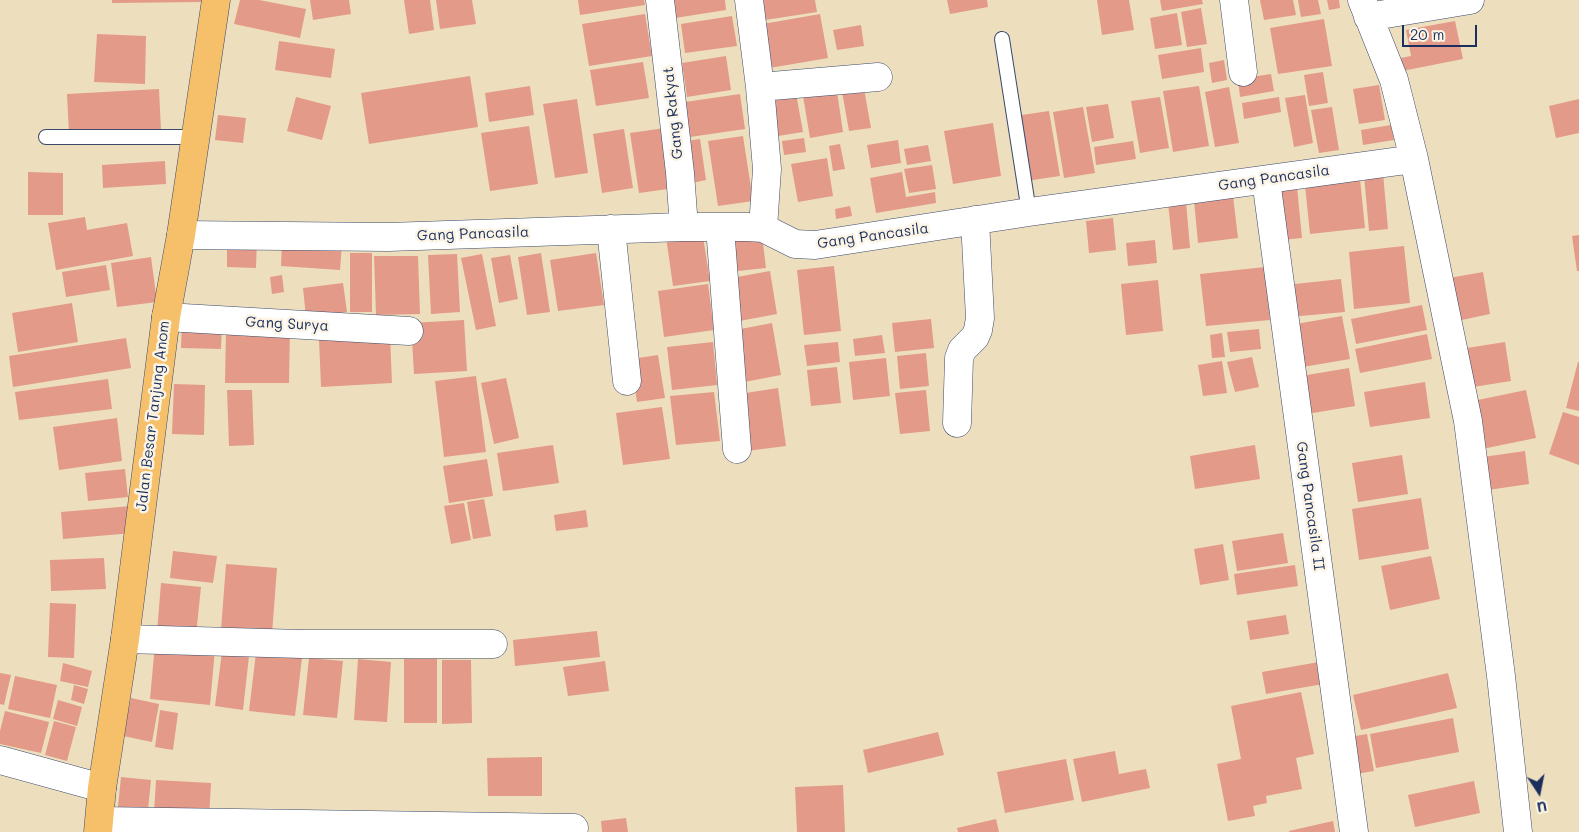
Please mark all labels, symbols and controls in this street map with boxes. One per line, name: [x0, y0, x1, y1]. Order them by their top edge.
scale bar: [1404, 15, 1479, 47]
text: 20 m: [1410, 24, 1444, 44]
street label: Gang Rakyat: [659, 66, 687, 160]
street label: Gang Pancasila: [1217, 161, 1331, 195]
street label: Gang Pancasila: [816, 219, 930, 253]
street label: Gang Pancasila: [417, 223, 529, 245]
street label: Gang Surya: [245, 313, 329, 335]
street label: Jalan Besar Tanjung Anom: [132, 320, 174, 512]
street label: Gang Pancasila II: [1292, 440, 1328, 572]
north arrow: [1514, 767, 1564, 817]
text: U: [1535, 797, 1549, 817]

